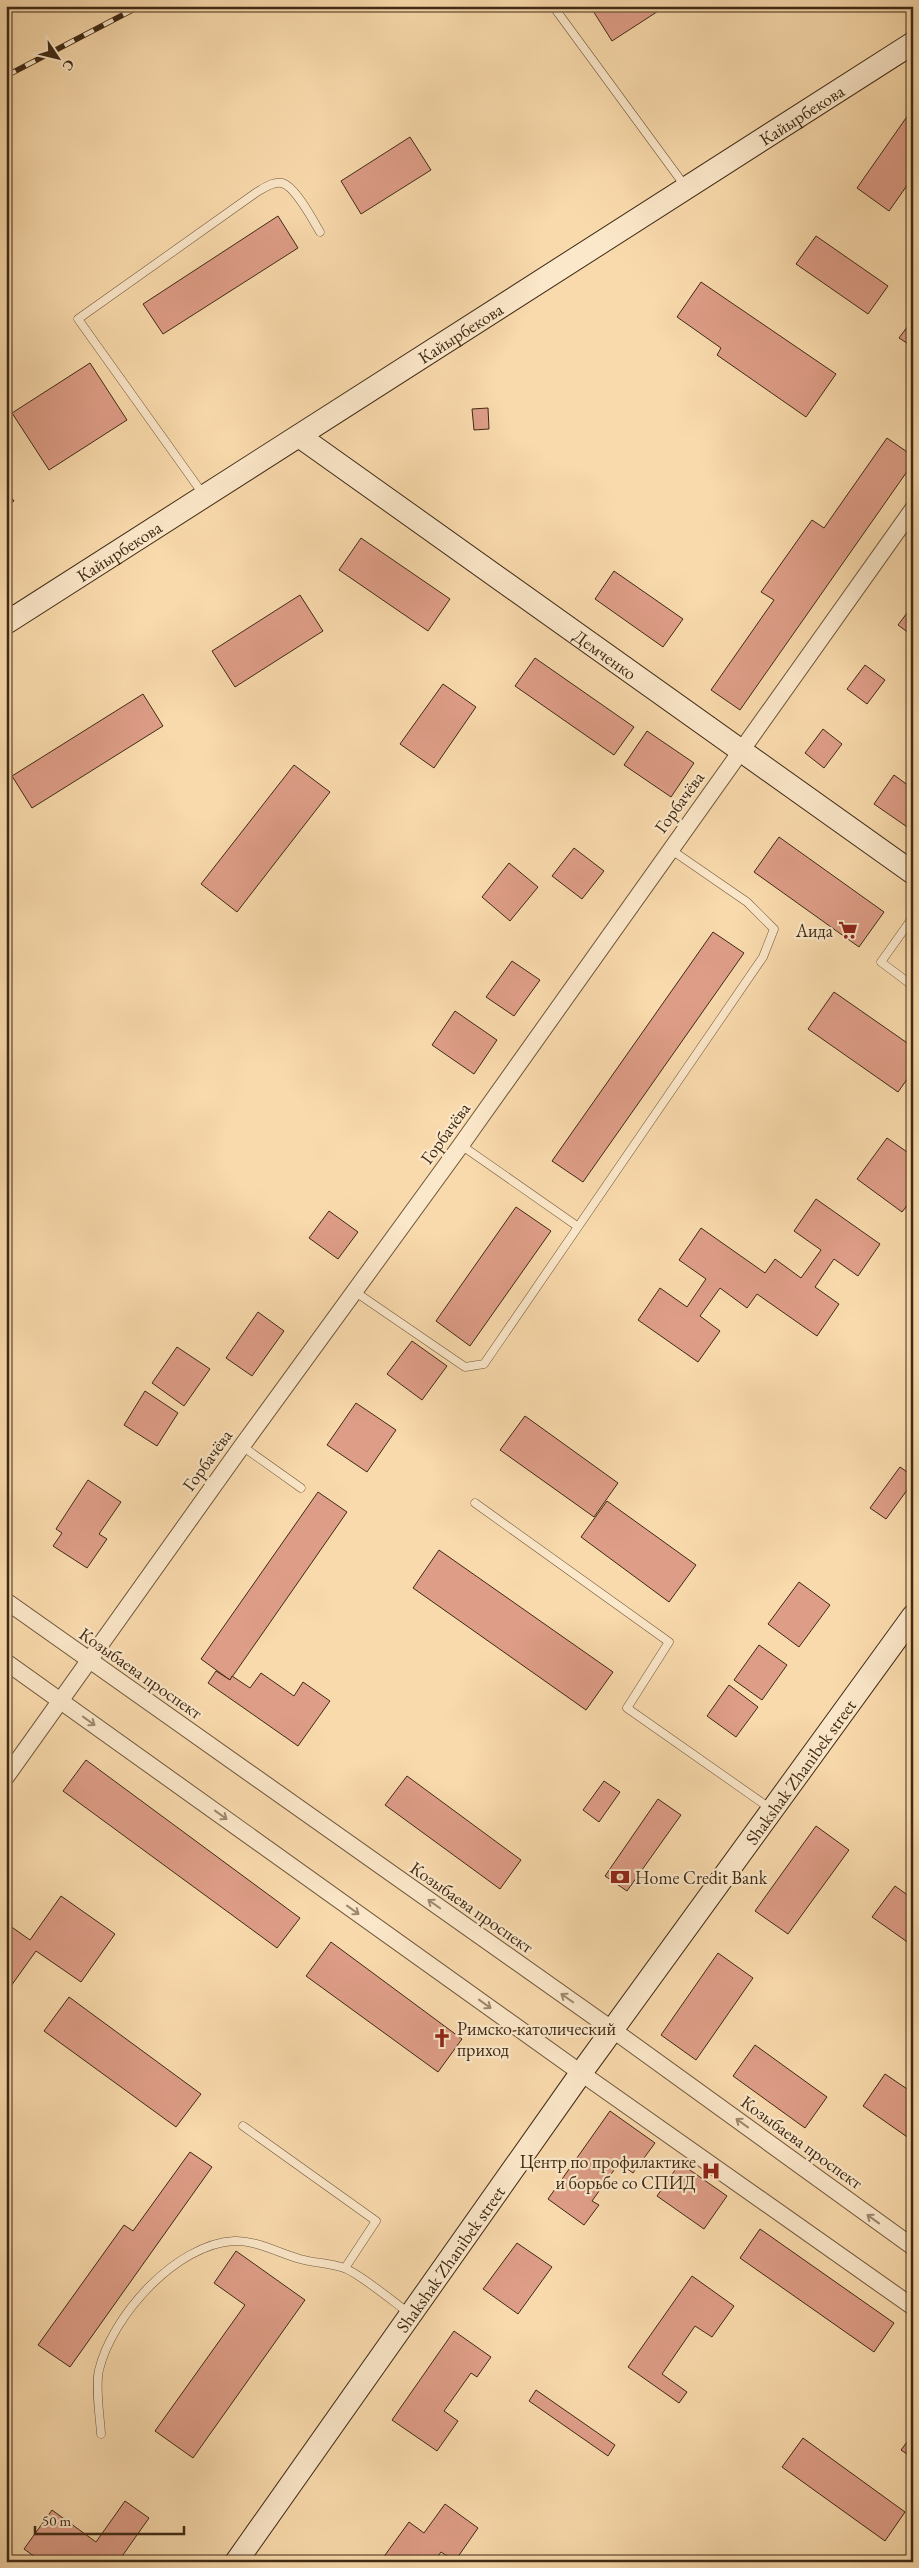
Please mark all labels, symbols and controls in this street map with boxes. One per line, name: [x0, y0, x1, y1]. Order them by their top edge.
north arrow: [32, 32, 82, 82]
text: С: [58, 56, 79, 75]
street label: Кайырбекова: [754, 78, 849, 150]
street label: Кайырбекова: [413, 297, 508, 368]
street label: Кайырбекова: [72, 515, 166, 586]
street label: Демченко: [569, 624, 642, 685]
street label: Горбачёва: [649, 766, 710, 837]
place label: Аида: [795, 919, 834, 942]
supermarket icon: Аида: [837, 919, 859, 941]
street label: Горбачёва: [415, 1097, 476, 1168]
street label: Горбачёва: [177, 1424, 238, 1495]
street label: Козыбаева проспект: [75, 1622, 208, 1724]
street label: Shakshak Zhanibek street: [739, 1694, 861, 1849]
one-way arrow: [81, 1716, 95, 1726]
one-way arrow: [214, 1810, 228, 1820]
street label: Козыбаева проспект: [406, 1856, 539, 1958]
bank icon: Home Credit Bank: [609, 1866, 631, 1888]
place label: Home Credit Bank: [635, 1866, 768, 1889]
one-way arrow: [427, 1899, 441, 1909]
one-way arrow: [346, 1905, 360, 1915]
one-way arrow: [560, 1993, 574, 2003]
one-way arrow: [478, 1999, 492, 2009]
place label: Римско-католический приход: [457, 2017, 616, 2061]
church icon: Римско-католический приход: [431, 2027, 453, 2049]
street label: Козыбаева проспект: [736, 2090, 868, 2194]
one-way arrow: [735, 2118, 749, 2129]
place label: Центр по профилактике и борьбе со СПИД: [520, 2150, 696, 2194]
hospital icon: Центр по профилактике и борьбе со СПИД: [700, 2160, 722, 2182]
street label: Shakshak Zhanibek street: [390, 2181, 510, 2337]
one-way arrow: [866, 2214, 880, 2224]
scale bar: [35, 2503, 184, 2535]
text: 50 m: [42, 2511, 71, 2530]

